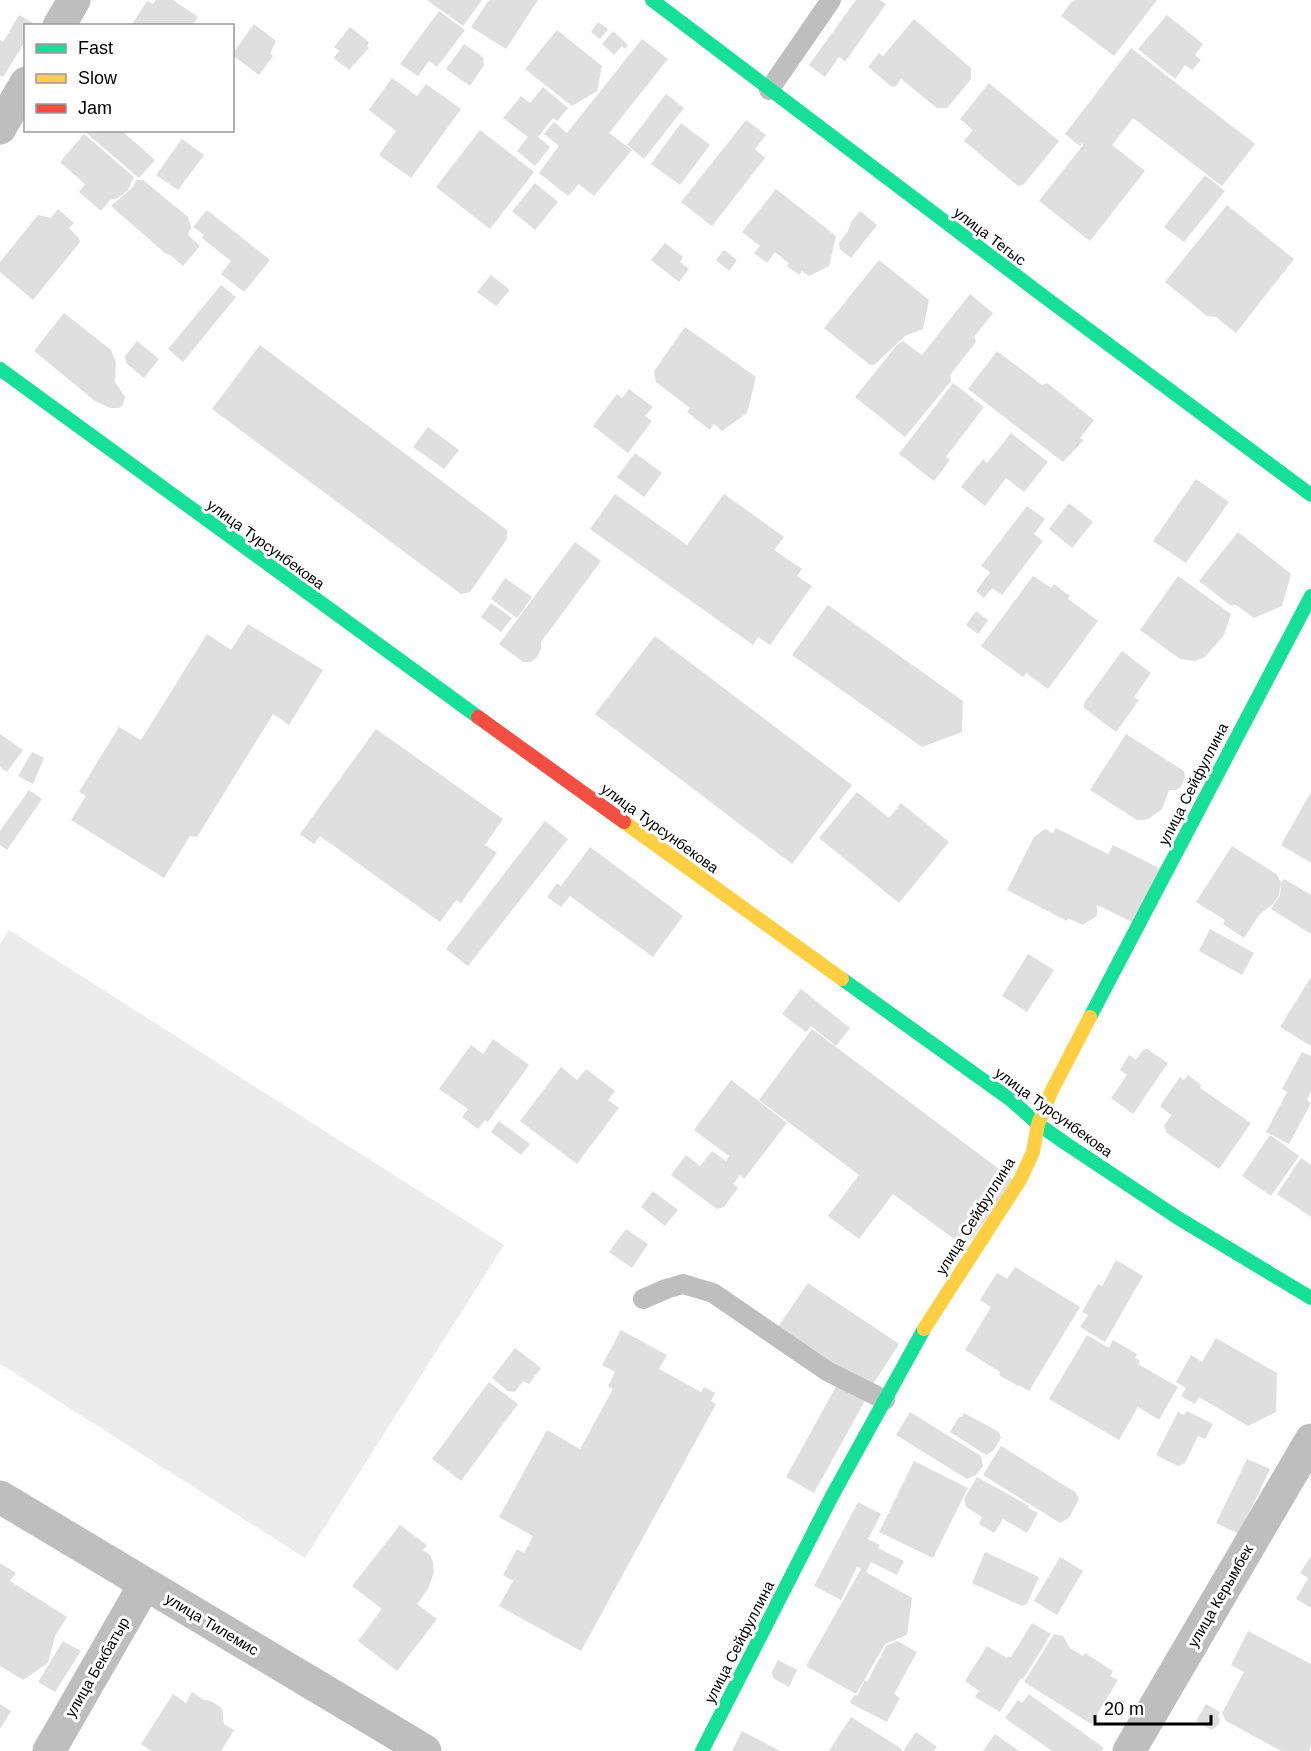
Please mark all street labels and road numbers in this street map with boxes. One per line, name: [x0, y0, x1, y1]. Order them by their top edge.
street label: улица Тегыс: [951, 203, 1030, 269]
street label: улица Турсунбекова: [204, 496, 328, 593]
street label: улица Сейфуллина: [1155, 719, 1231, 848]
street label: улица Турсунбекова: [598, 780, 722, 877]
street label: улица Турсунбекова: [992, 1064, 1116, 1161]
street label: улица Сейфуллина: [932, 1154, 1018, 1278]
street label: улица Керымбек: [1184, 1542, 1256, 1650]
street label: улица Сейфуллина: [701, 1577, 777, 1706]
street label: улица Тилемис: [162, 1590, 262, 1659]
street label: улица Бекбатыр: [61, 1614, 133, 1720]

